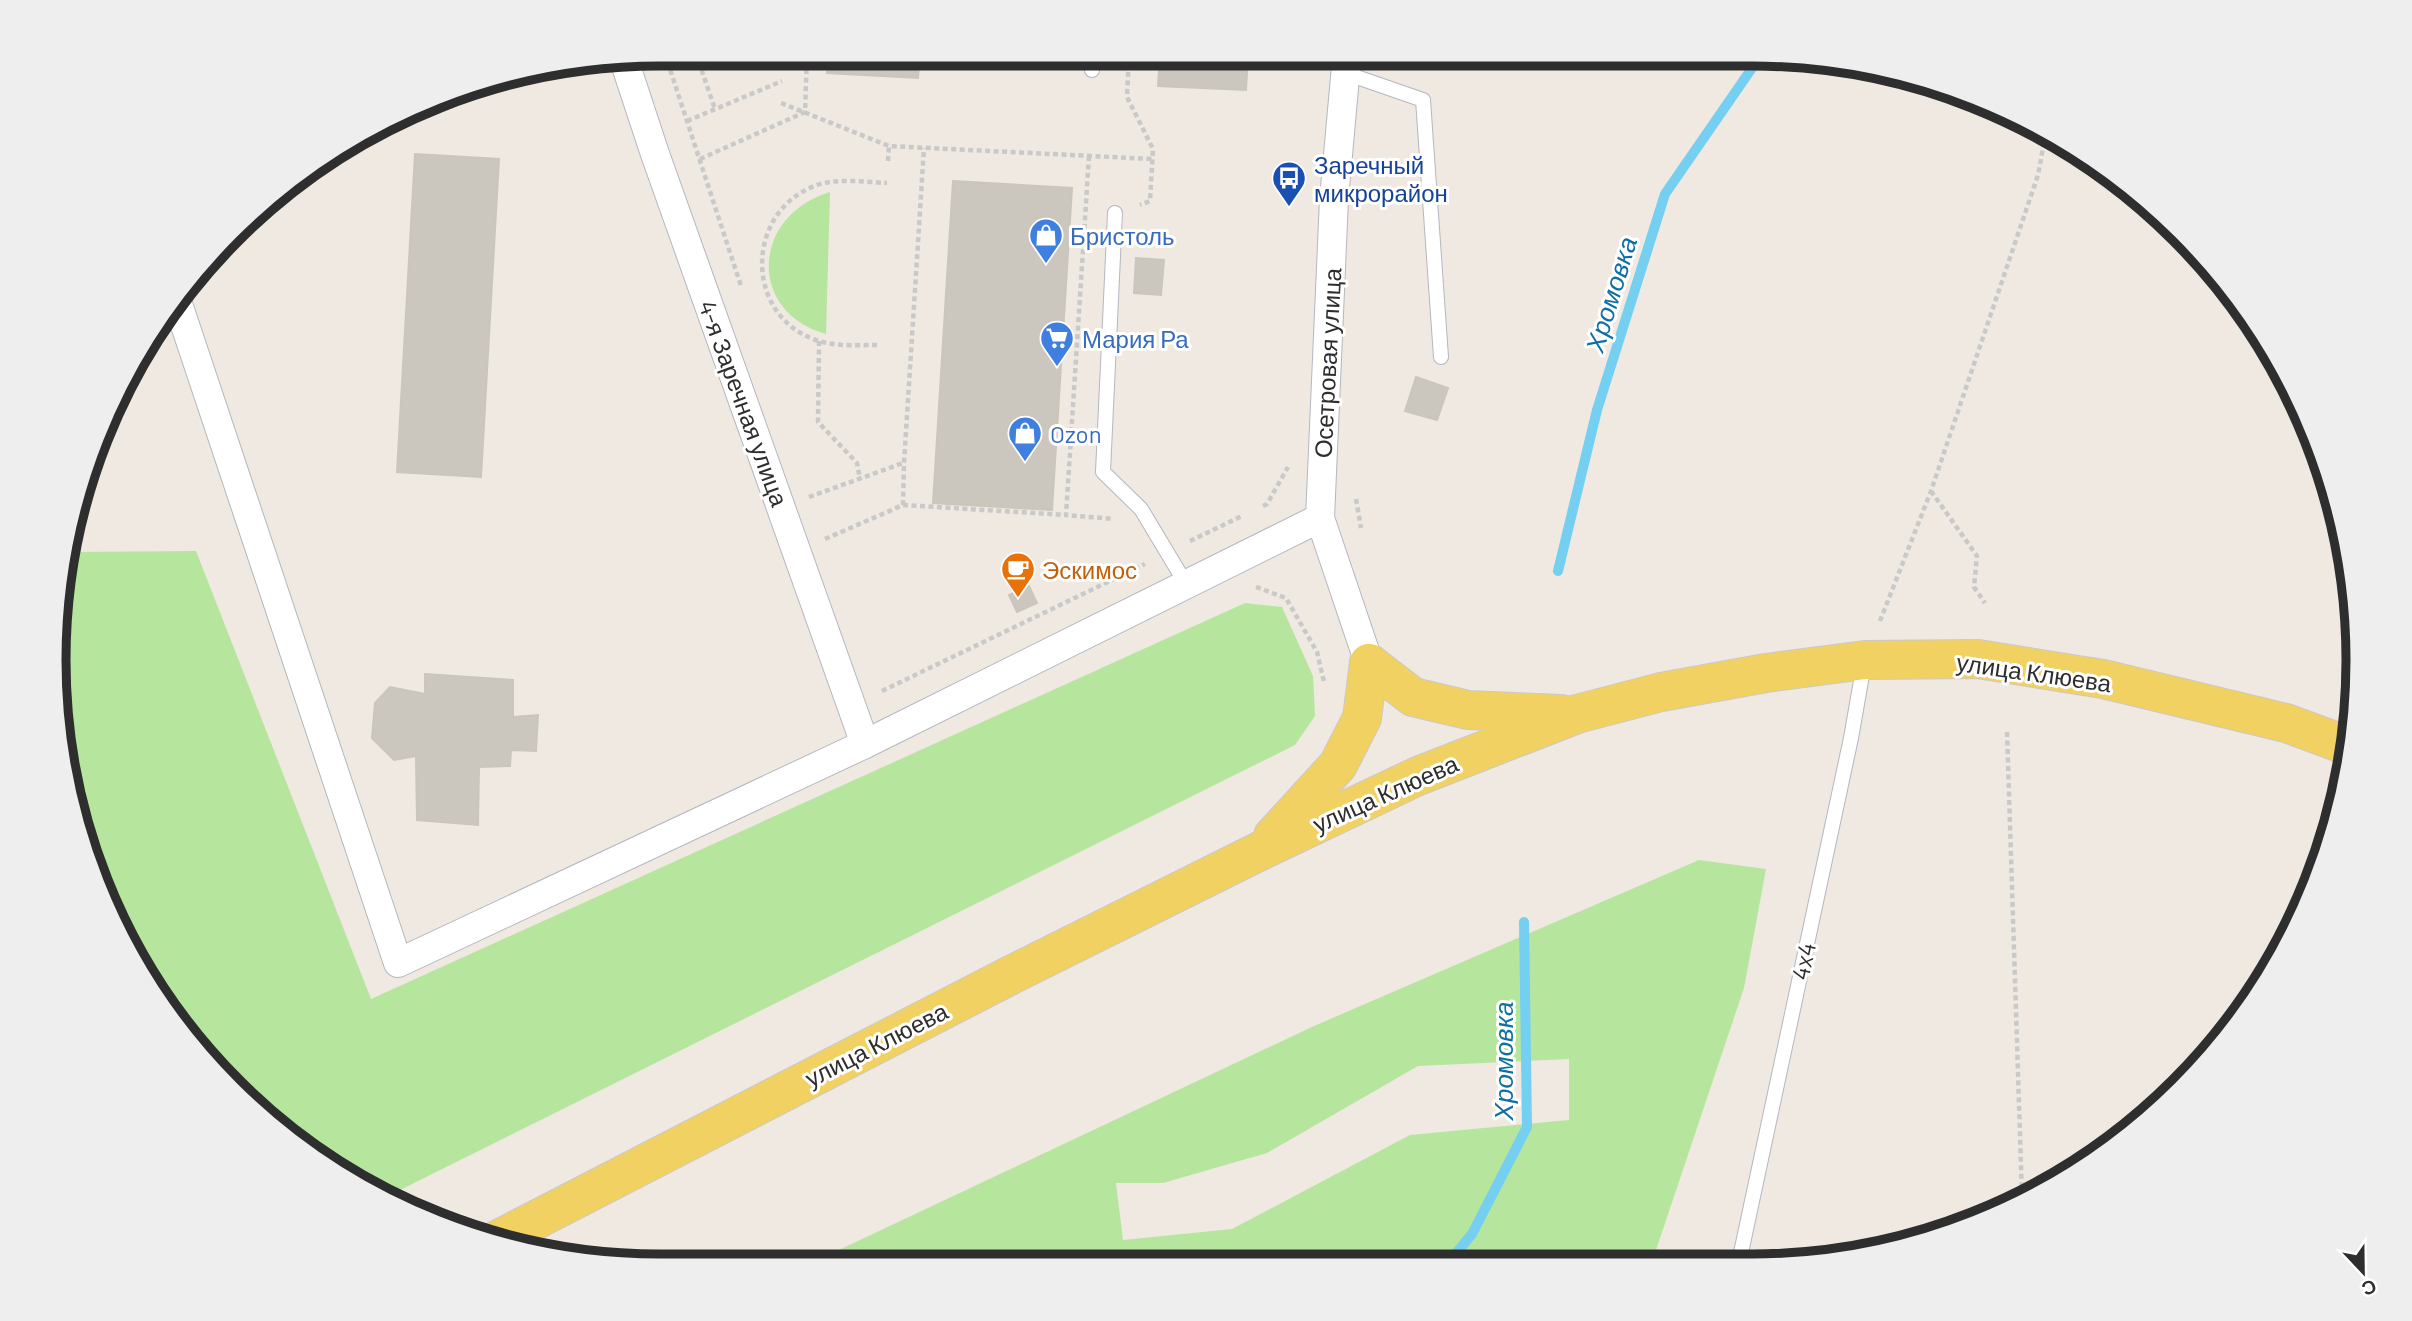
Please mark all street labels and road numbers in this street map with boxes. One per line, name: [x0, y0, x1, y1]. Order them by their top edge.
street label: Осетровая улица: [1308, 266, 1346, 459]
street label: 4-я Заречная улица: [693, 296, 795, 511]
street label: улица Клюева: [1955, 647, 2114, 697]
street label: улица Клюева: [1308, 748, 1463, 838]
street label: 4x4: [1785, 939, 1821, 983]
street label: улица Клюева: [800, 995, 953, 1092]

